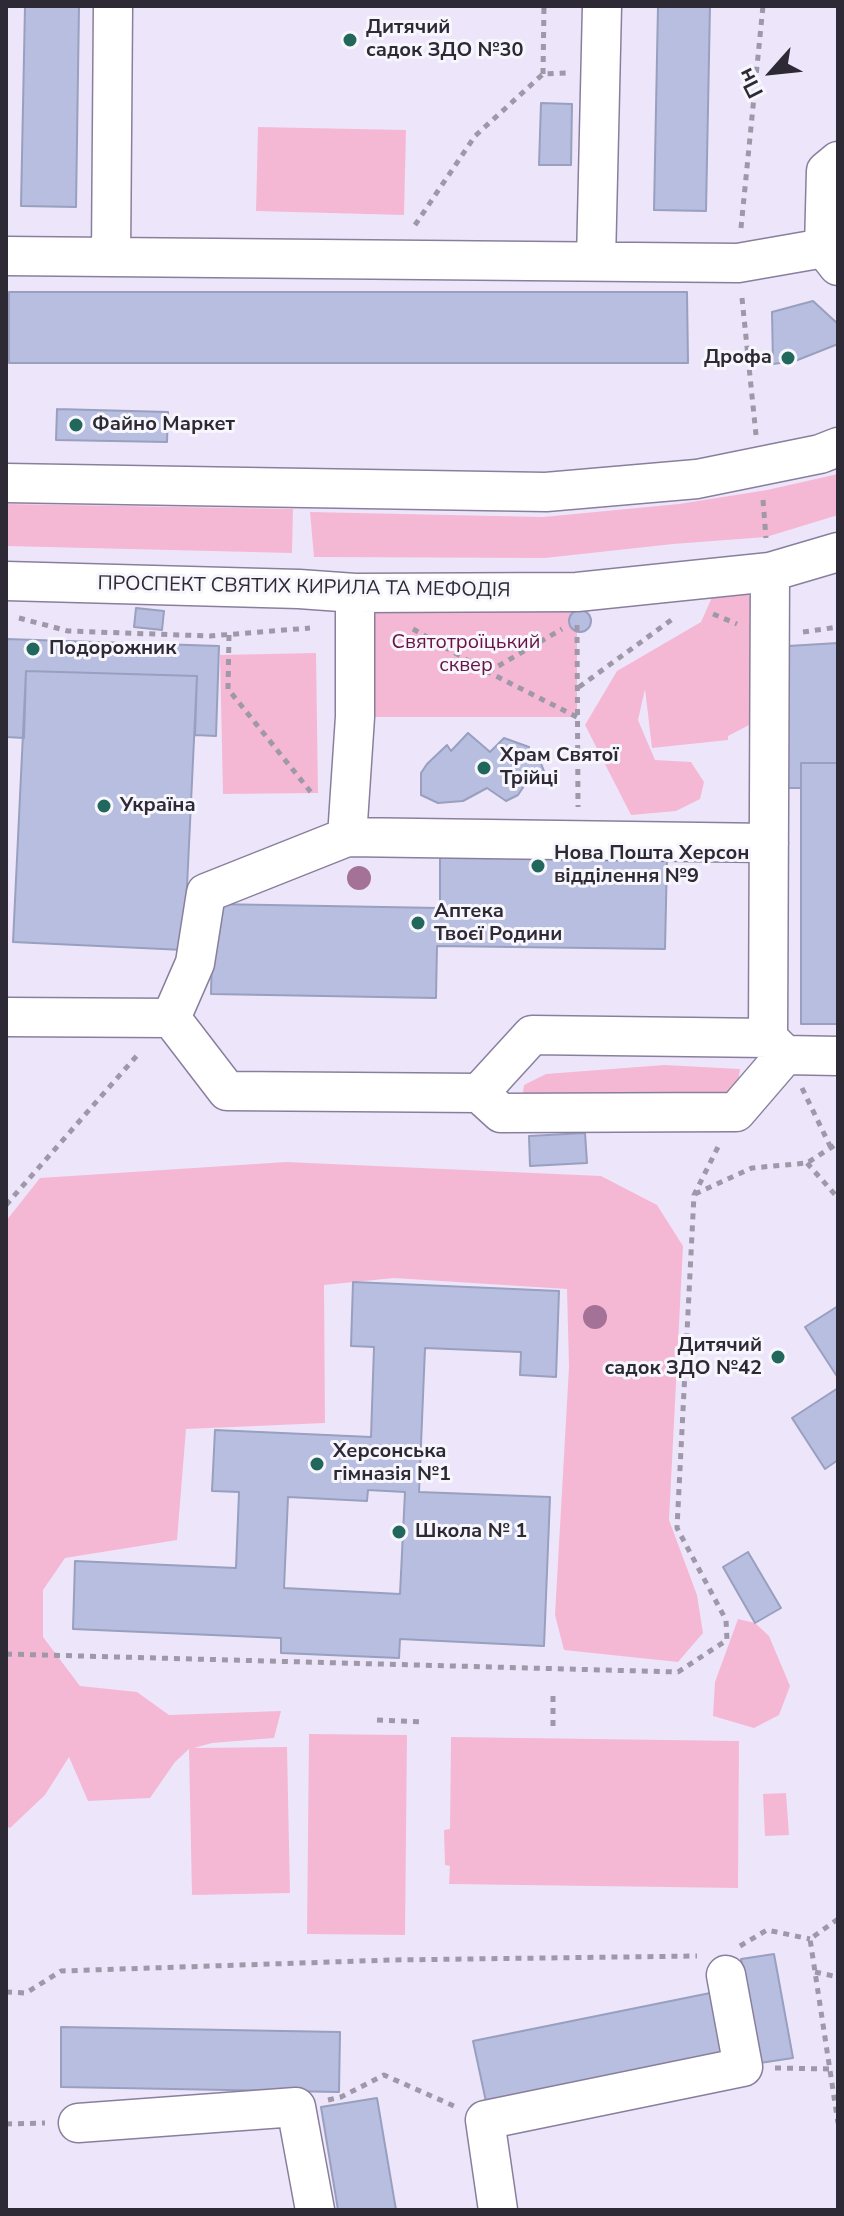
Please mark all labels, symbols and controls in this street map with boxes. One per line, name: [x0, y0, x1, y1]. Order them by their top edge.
place label: Дитячий садок ЗДО №30: [366, 16, 524, 63]
marker: Дитячий садок ЗДО №30: [341, 31, 359, 49]
north arrow: [732, 32, 812, 112]
text: Пн: [730, 63, 771, 103]
place label: Дрофа: [704, 346, 772, 370]
marker: Дрофа: [779, 349, 797, 367]
place label: Файно Маркет: [92, 413, 235, 437]
marker: Файно Маркет: [67, 416, 85, 434]
street label: ПРОСПЕКТ СВЯТИХ КИРИЛА ТА МЕФОДІЯ: [97, 572, 511, 604]
park label: Святотроїцький сквер: [392, 631, 540, 678]
place label: Подорожник: [49, 637, 176, 661]
marker: Подорожник: [24, 640, 42, 658]
place label: Храм Святої Трійці: [500, 744, 619, 791]
marker: Храм Святої Трійці: [475, 759, 493, 777]
place label: Україна: [120, 794, 196, 818]
marker: Україна: [95, 797, 113, 815]
place label: Нова Пошта Херсон відділення №9: [554, 842, 749, 889]
marker: Нова Пошта Херсон відділення №9: [529, 857, 547, 875]
place label: Аптека Твоєї Родини: [434, 900, 562, 947]
marker: Аптека Твоєї Родини: [409, 914, 427, 932]
place label: Дитячий садок ЗДО №42: [604, 1334, 762, 1381]
marker: Дитячий садок ЗДО №42: [769, 1348, 787, 1366]
place label: Херсонська гімназія №1: [333, 1440, 451, 1487]
marker: Херсонська гімназія №1: [308, 1455, 326, 1473]
place label: Школа № 1: [415, 1520, 527, 1544]
marker: Школа № 1: [390, 1523, 408, 1541]

